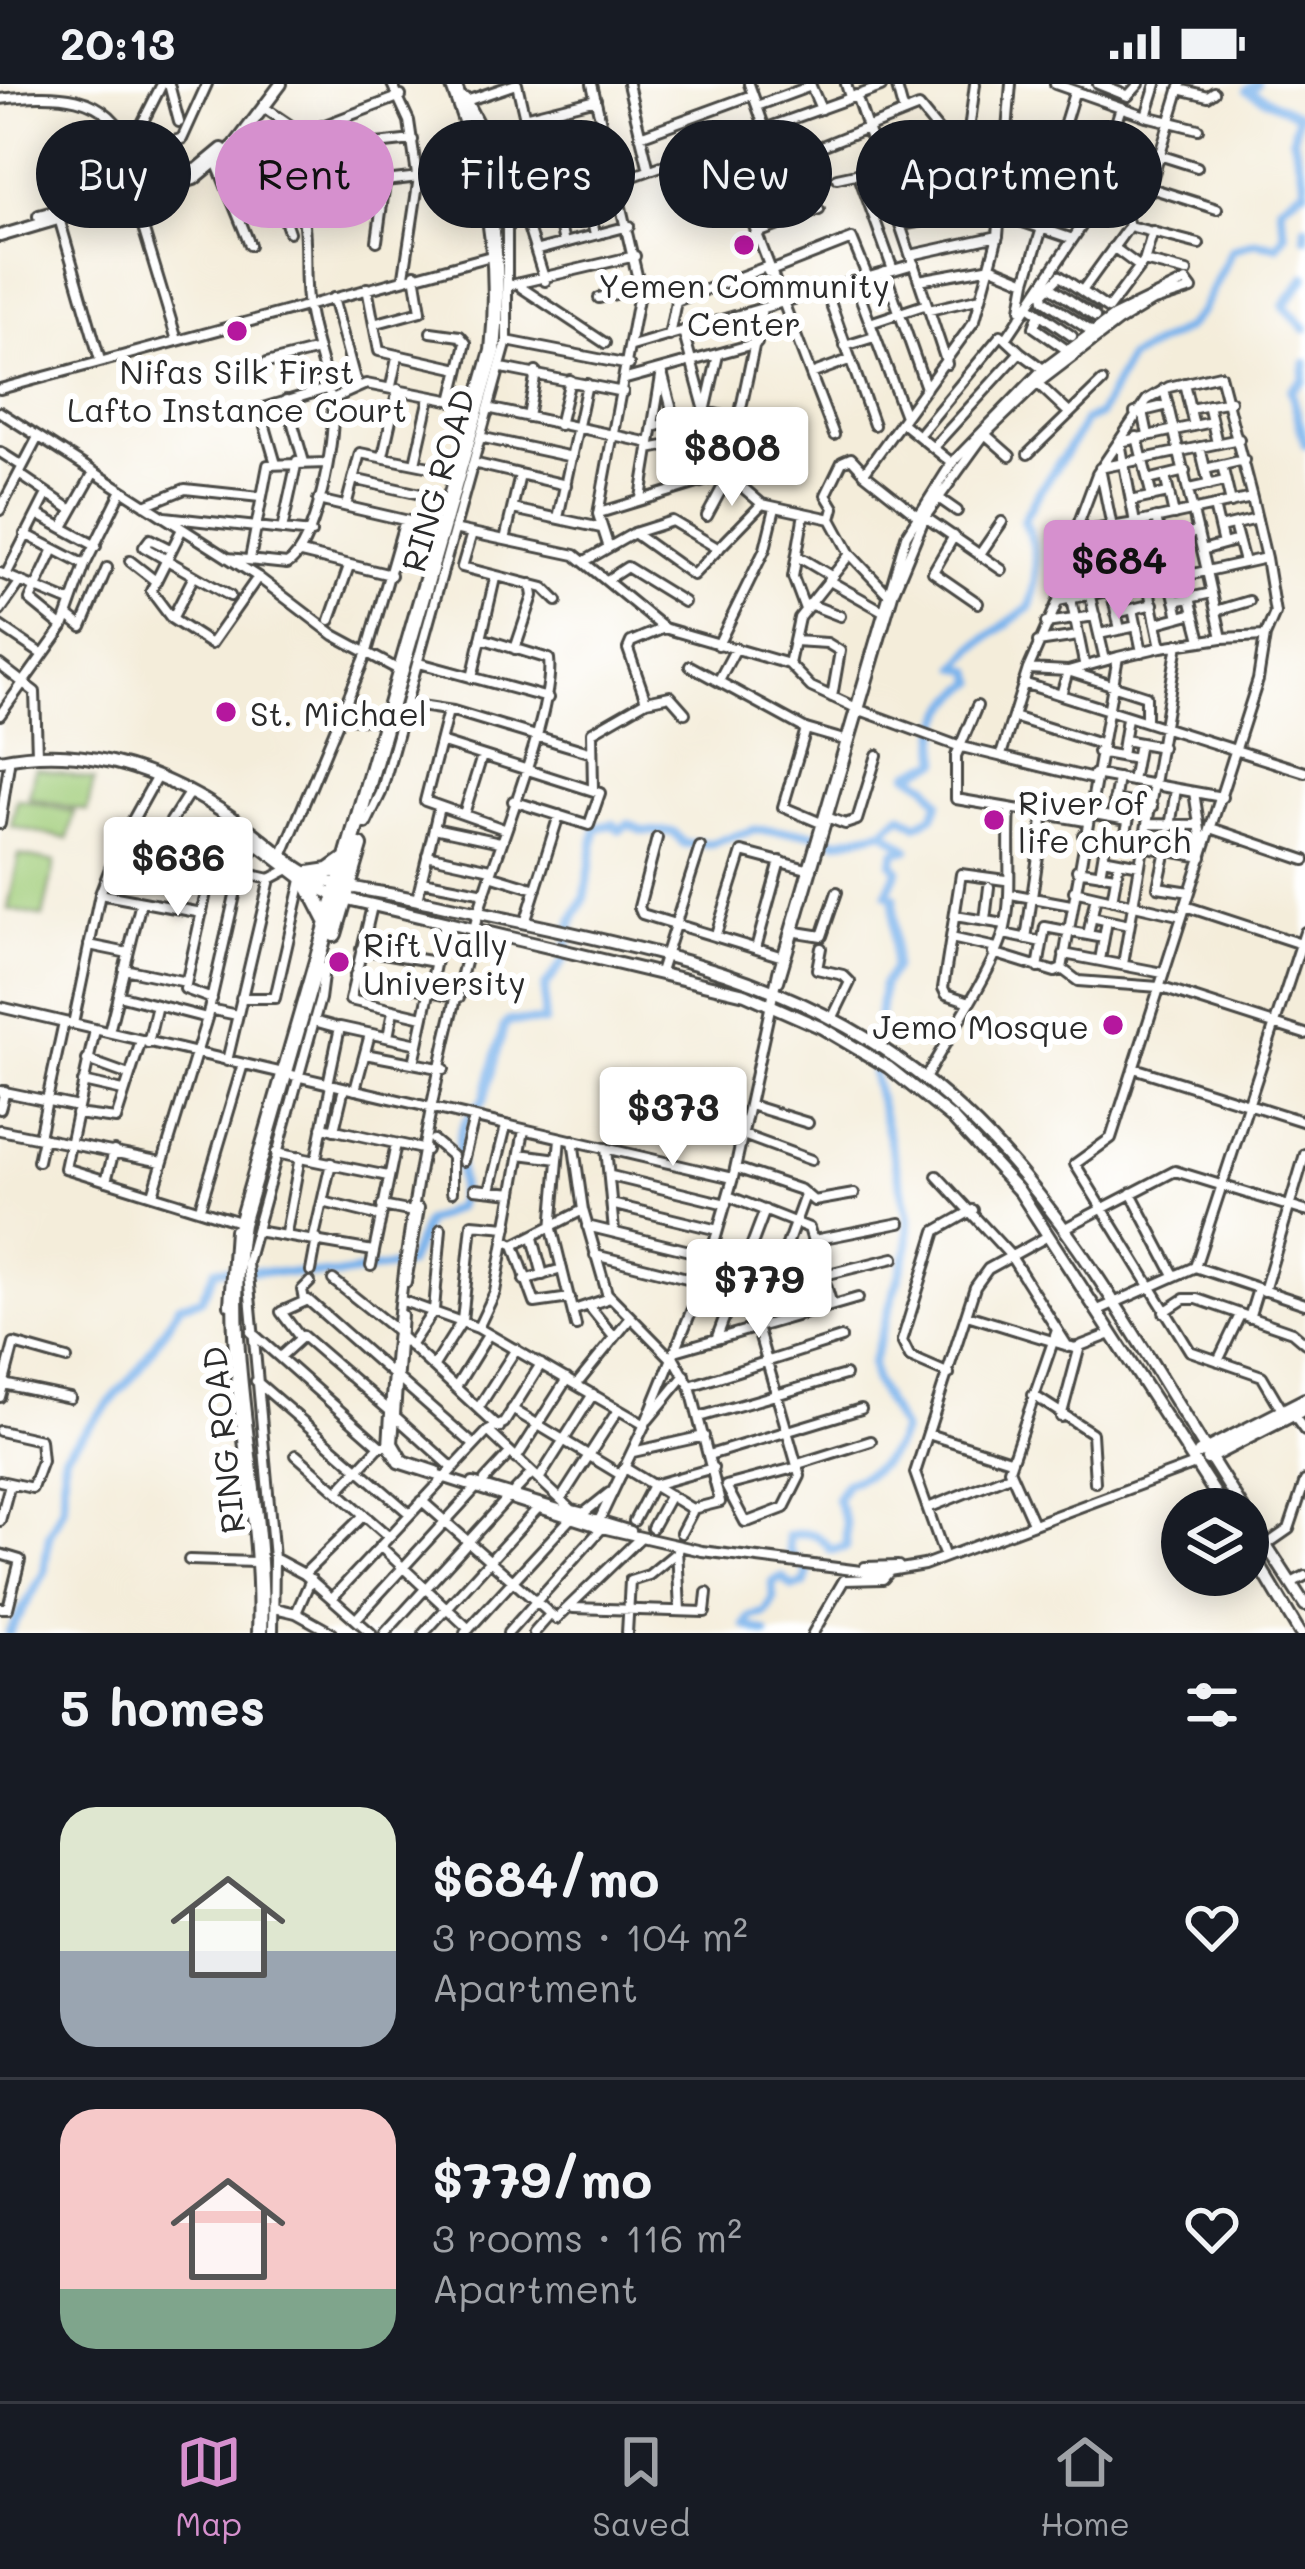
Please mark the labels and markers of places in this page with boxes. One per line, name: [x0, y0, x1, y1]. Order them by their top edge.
marker: Yemen Community Center: [731, 232, 757, 258]
place label: Yemen Community Center: [598, 263, 890, 344]
marker: Nifas Silk First Lafto Instance Court: [224, 318, 250, 344]
place label: Nifas Silk First Lafto Instance Court: [67, 349, 407, 430]
pin: $808: [661, 407, 803, 509]
pin: $684: [1048, 520, 1190, 622]
place label: St. Michael: [250, 691, 427, 734]
marker: St. Michael: [213, 699, 239, 725]
place label: River of life church: [1018, 780, 1191, 861]
marker: River of life church: [981, 807, 1007, 833]
pin: $636: [107, 817, 249, 919]
place label: Rift Vally University: [363, 922, 526, 1004]
marker: Rift Vally University: [326, 949, 352, 975]
place label: Jemo Mosque: [872, 1004, 1089, 1047]
marker: Jemo Mosque: [1100, 1012, 1126, 1038]
pin: $373: [602, 1067, 744, 1169]
pin: $779: [688, 1239, 830, 1341]

